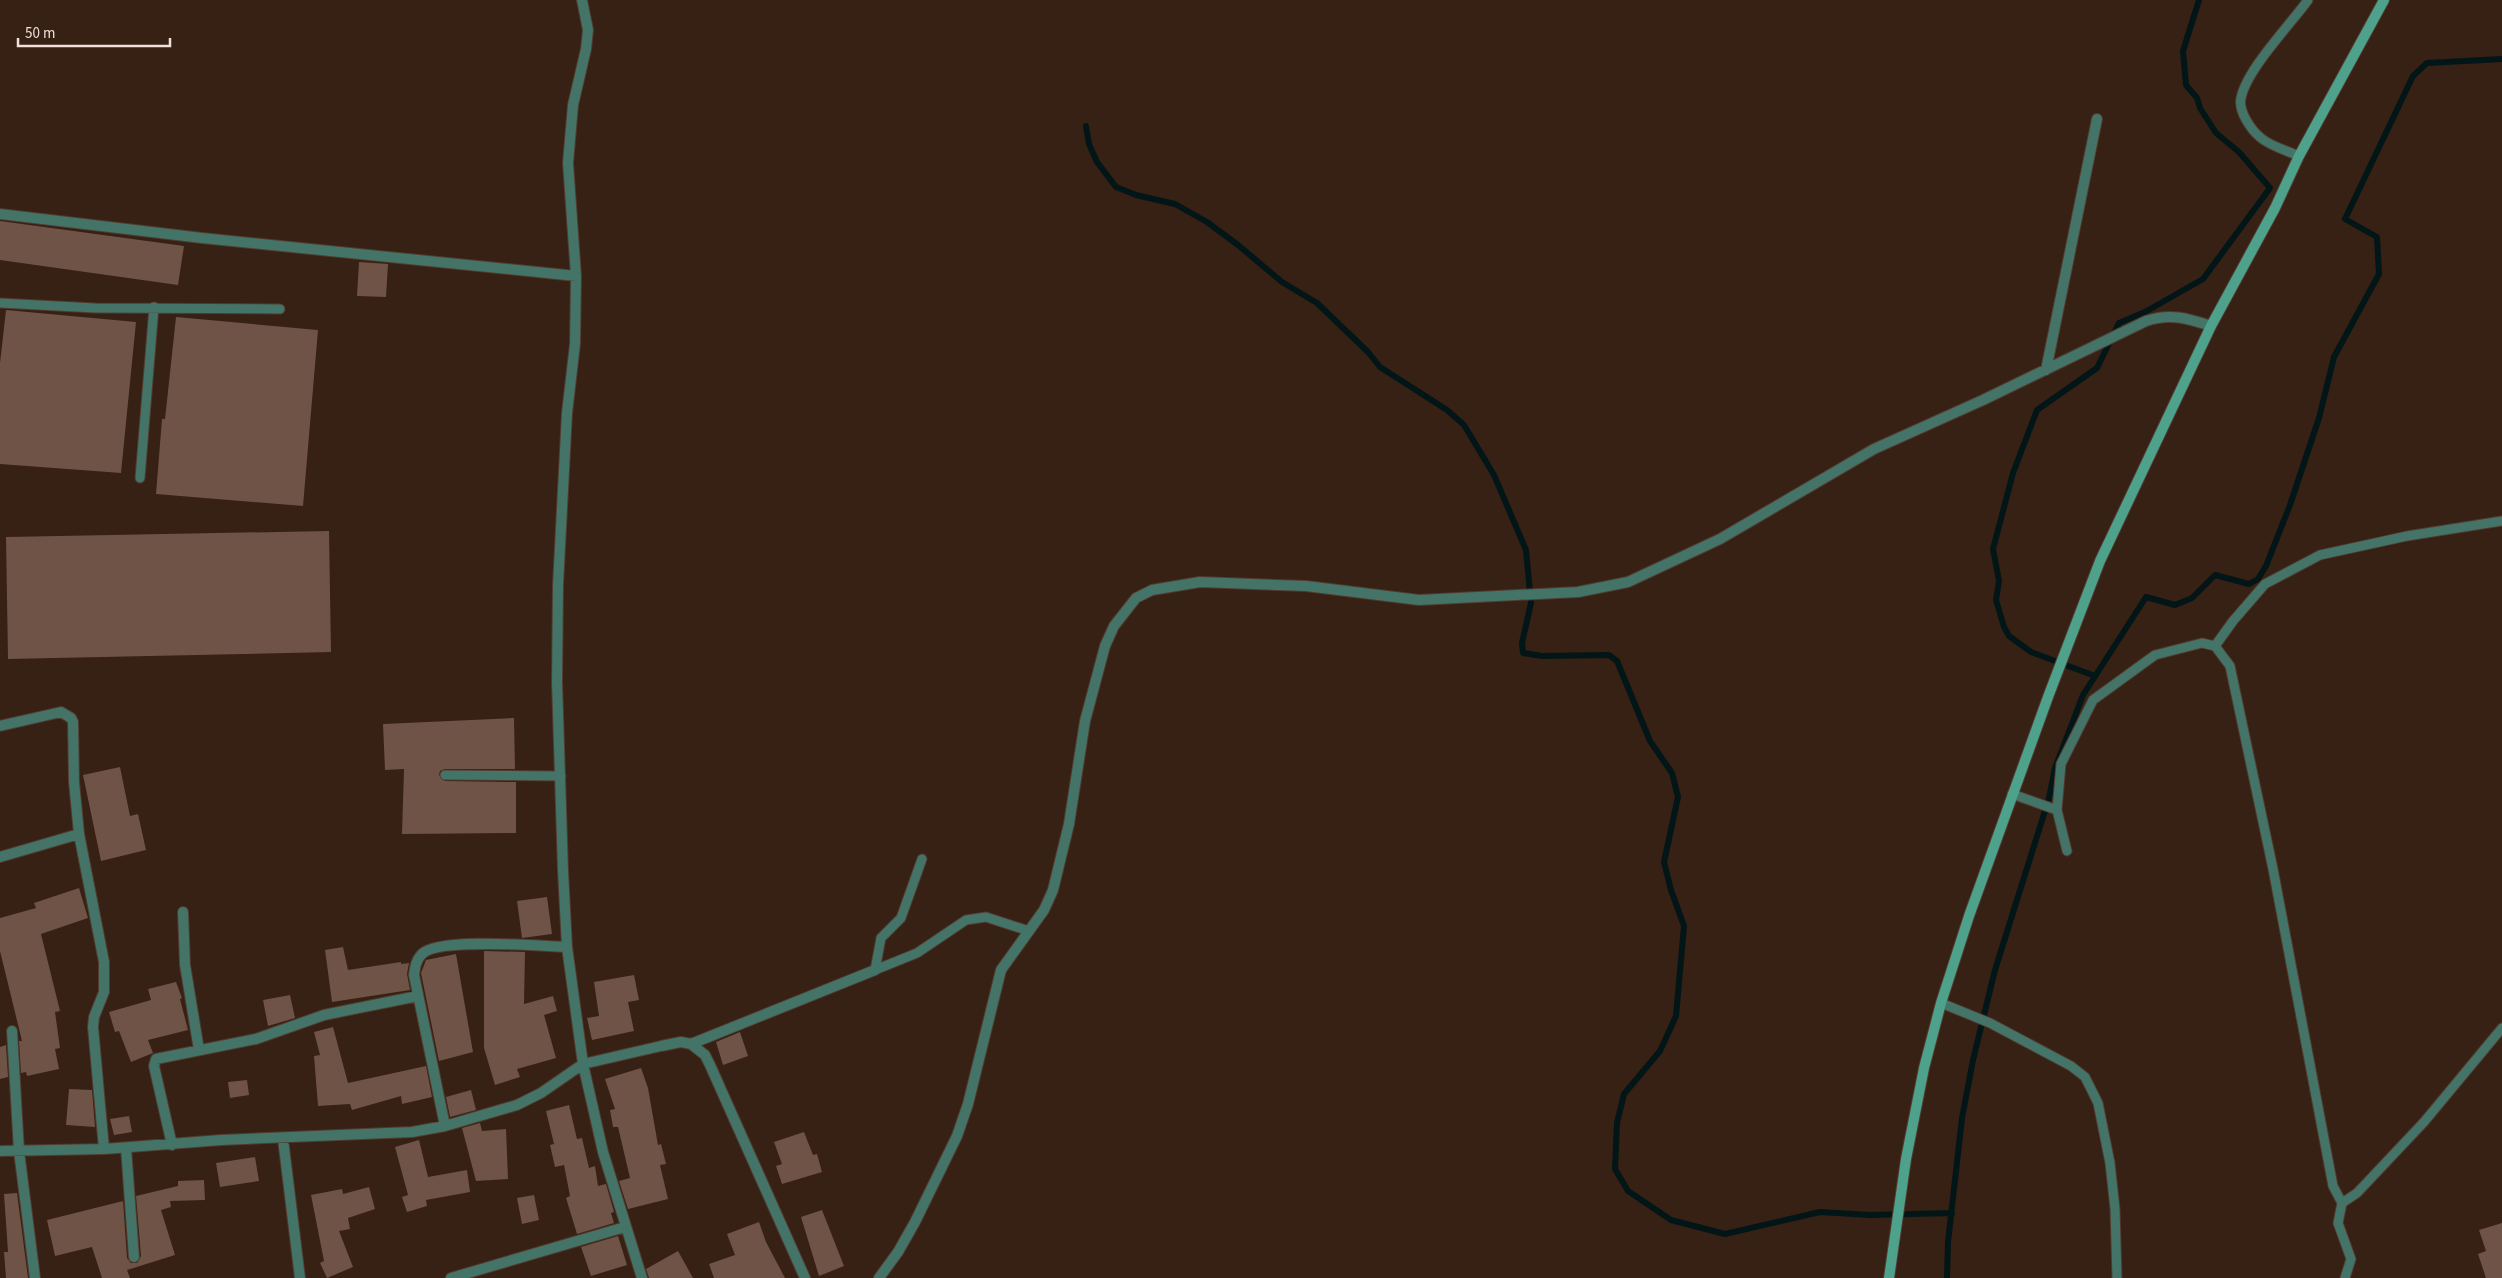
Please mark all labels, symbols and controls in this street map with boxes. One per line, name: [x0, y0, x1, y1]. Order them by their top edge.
scale bar: [18, 15, 170, 47]
text: 50 m: [25, 23, 55, 44]

